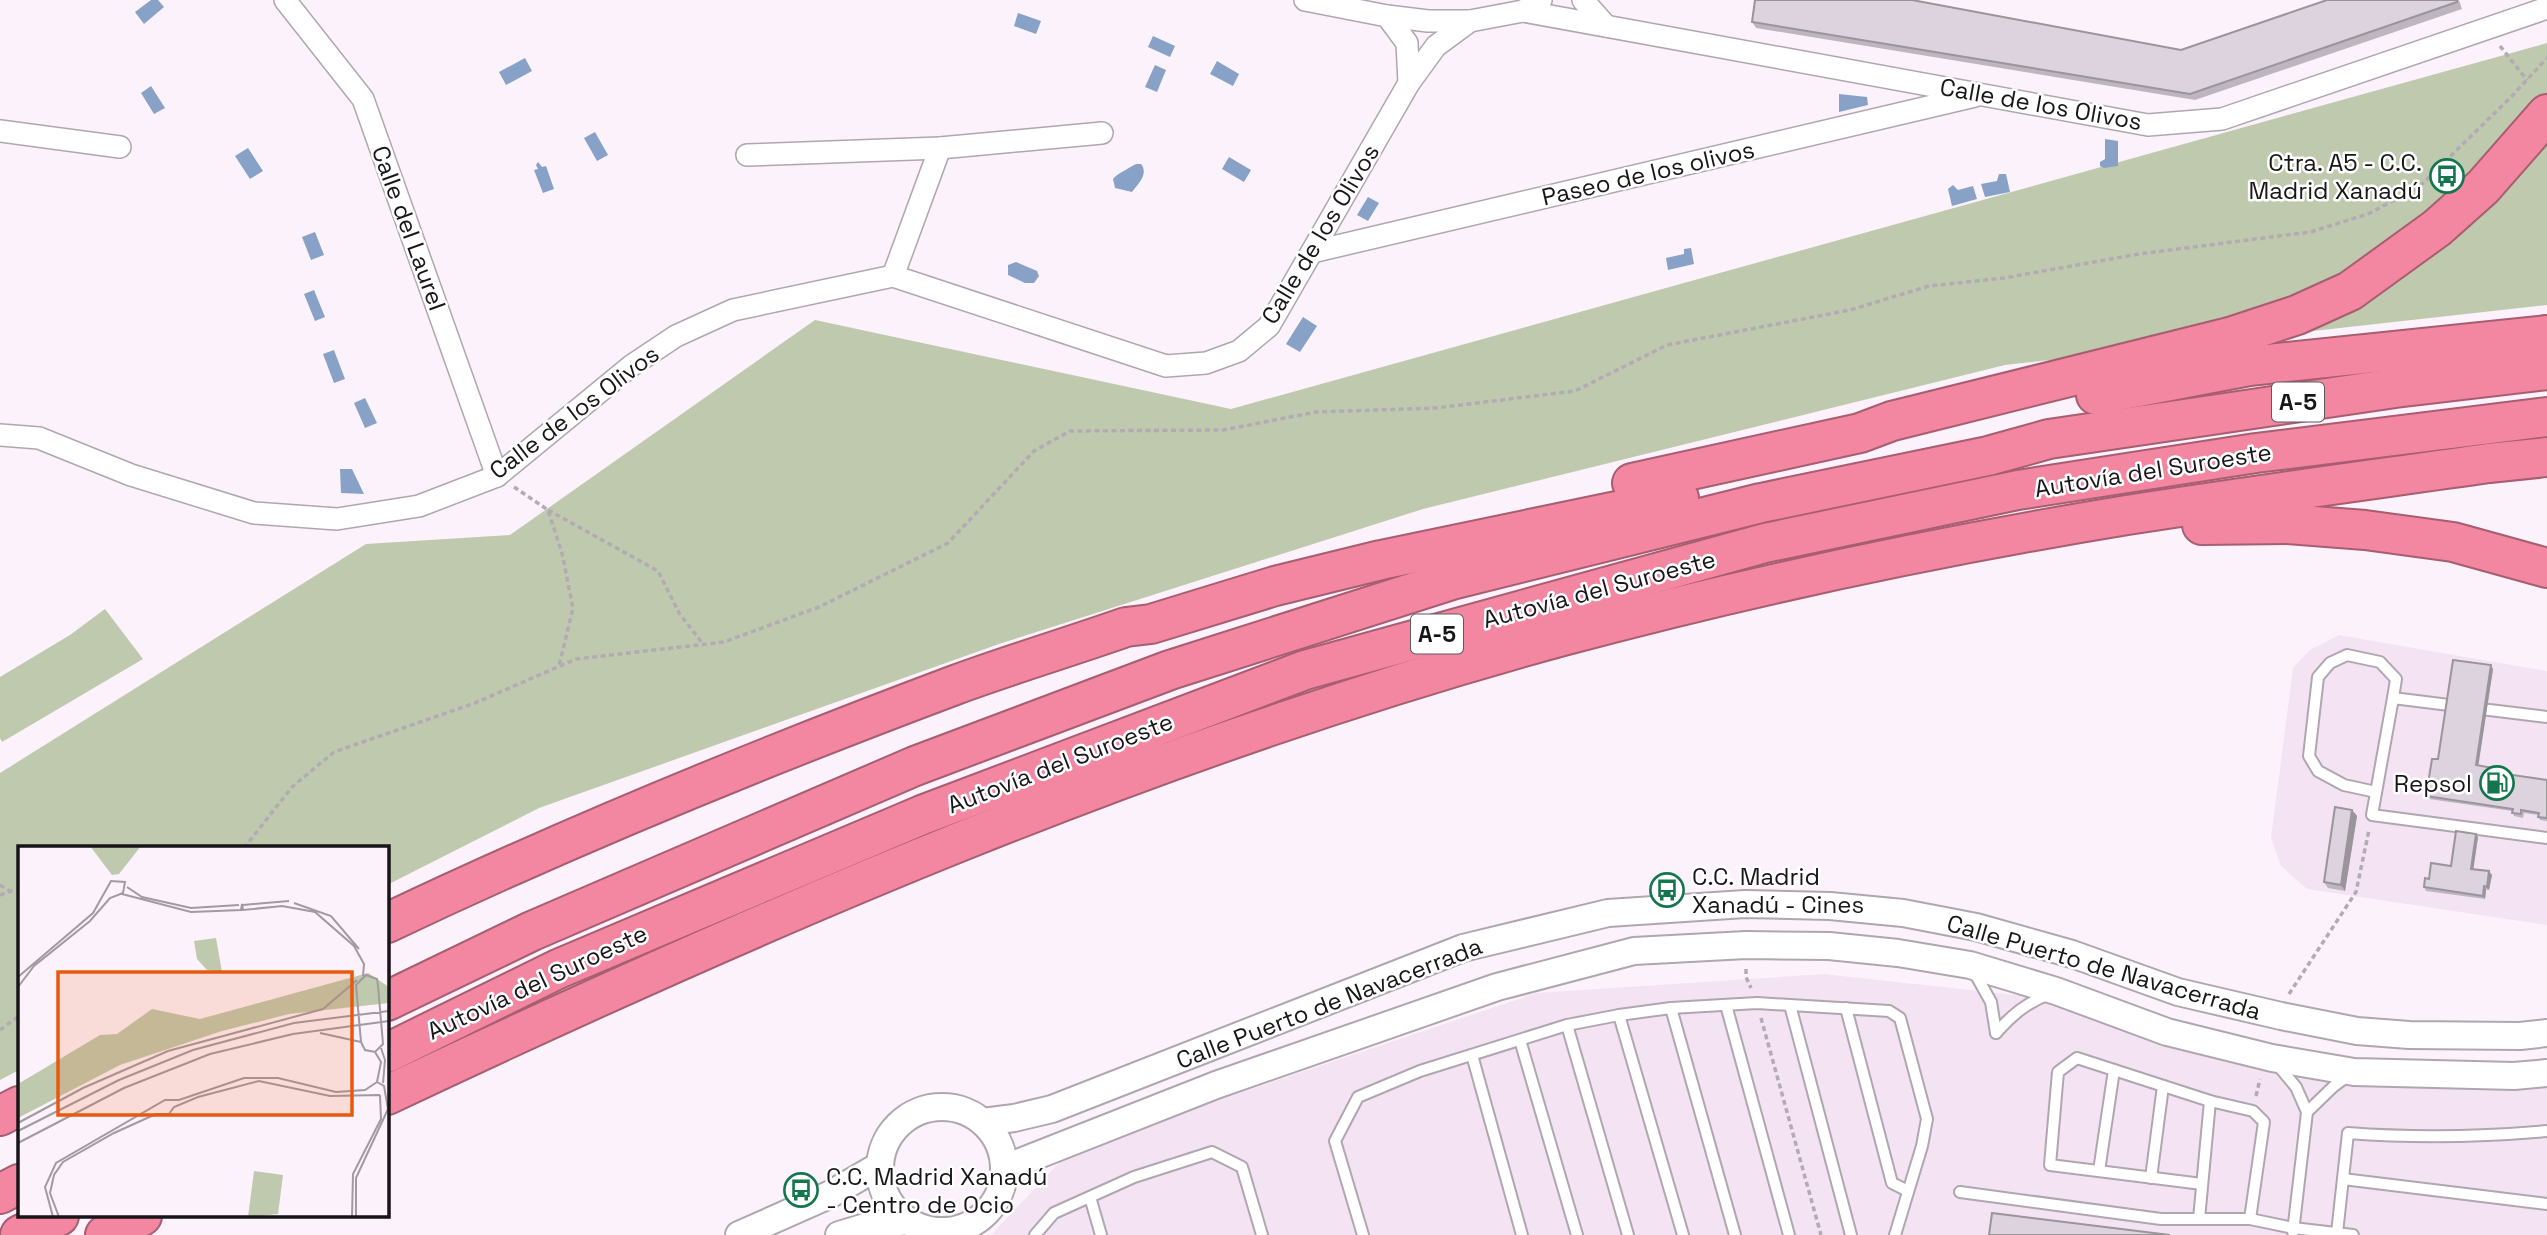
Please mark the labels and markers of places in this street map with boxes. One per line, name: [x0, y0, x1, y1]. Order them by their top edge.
place label: Ctra. A5 - C.C. Madrid Xanadú: [2248, 147, 2422, 206]
bus stop icon: Ctra. A5 - C.C. Madrid Xanadú: [2428, 157, 2466, 195]
fuel station icon: Repsol: [2478, 764, 2516, 802]
place label: Repsol: [2394, 768, 2472, 799]
place label: C.C. Madrid Xanadú - Cines: [1692, 861, 1864, 920]
bus stop icon: C.C. Madrid Xanadú - Cines: [1648, 871, 1686, 909]
place label: C.C. Madrid Xanadú - Centro de Ocio: [826, 1161, 1047, 1220]
bus stop icon: C.C. Madrid Xanadú - Centro de Ocio: [782, 1171, 820, 1209]

